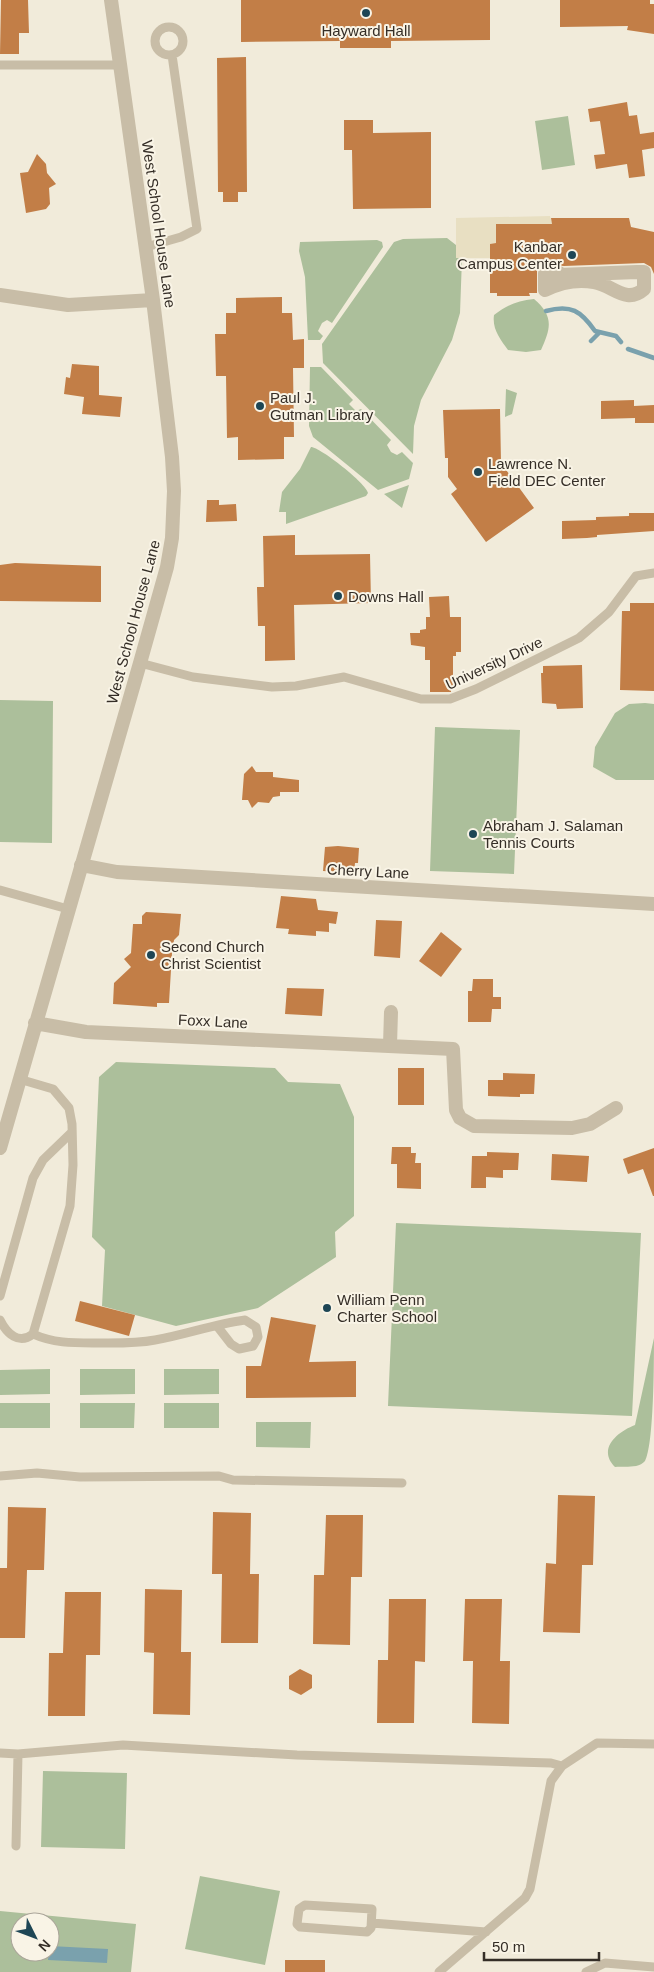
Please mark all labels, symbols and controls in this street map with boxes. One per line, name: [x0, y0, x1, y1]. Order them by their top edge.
marker: Hayward Hall: [360, 7, 372, 19]
place label: Hayward Hall: [321, 22, 411, 39]
street label: West School House Lane: [139, 139, 179, 309]
place label: Kanbar Campus Center: [457, 238, 562, 272]
marker: Kanbar Campus Center: [566, 249, 578, 261]
place label: Paul J. Gutman Library: [270, 389, 374, 423]
marker: Paul J. Gutman Library: [254, 400, 266, 412]
place label: Lawrence N. Field DEC Center: [488, 455, 606, 489]
marker: Lawrence N. Field DEC Center: [472, 466, 484, 478]
street label: West School House Lane: [103, 538, 163, 706]
place label: Downs Hall: [348, 588, 424, 605]
marker: Downs Hall: [332, 590, 344, 602]
street label: University Drive: [443, 633, 545, 693]
place label: Abraham J. Salaman Tennis Courts: [483, 817, 623, 851]
marker: Abraham J. Salaman Tennis Courts: [467, 828, 479, 840]
street label: Cherry Lane: [326, 860, 410, 882]
place label: Second Church Christ Scientist: [161, 938, 264, 972]
marker: Second Church Christ Scientist: [145, 949, 157, 961]
street label: Foxx Lane: [178, 1011, 248, 1031]
place label: William Penn Charter School: [337, 1291, 437, 1325]
marker: William Penn Charter School: [321, 1302, 333, 1314]
north arrow: [10, 1912, 60, 1962]
scale bar: [484, 1930, 599, 1962]
text: N: [35, 1937, 54, 1955]
text: 50 m: [492, 1938, 525, 1955]

